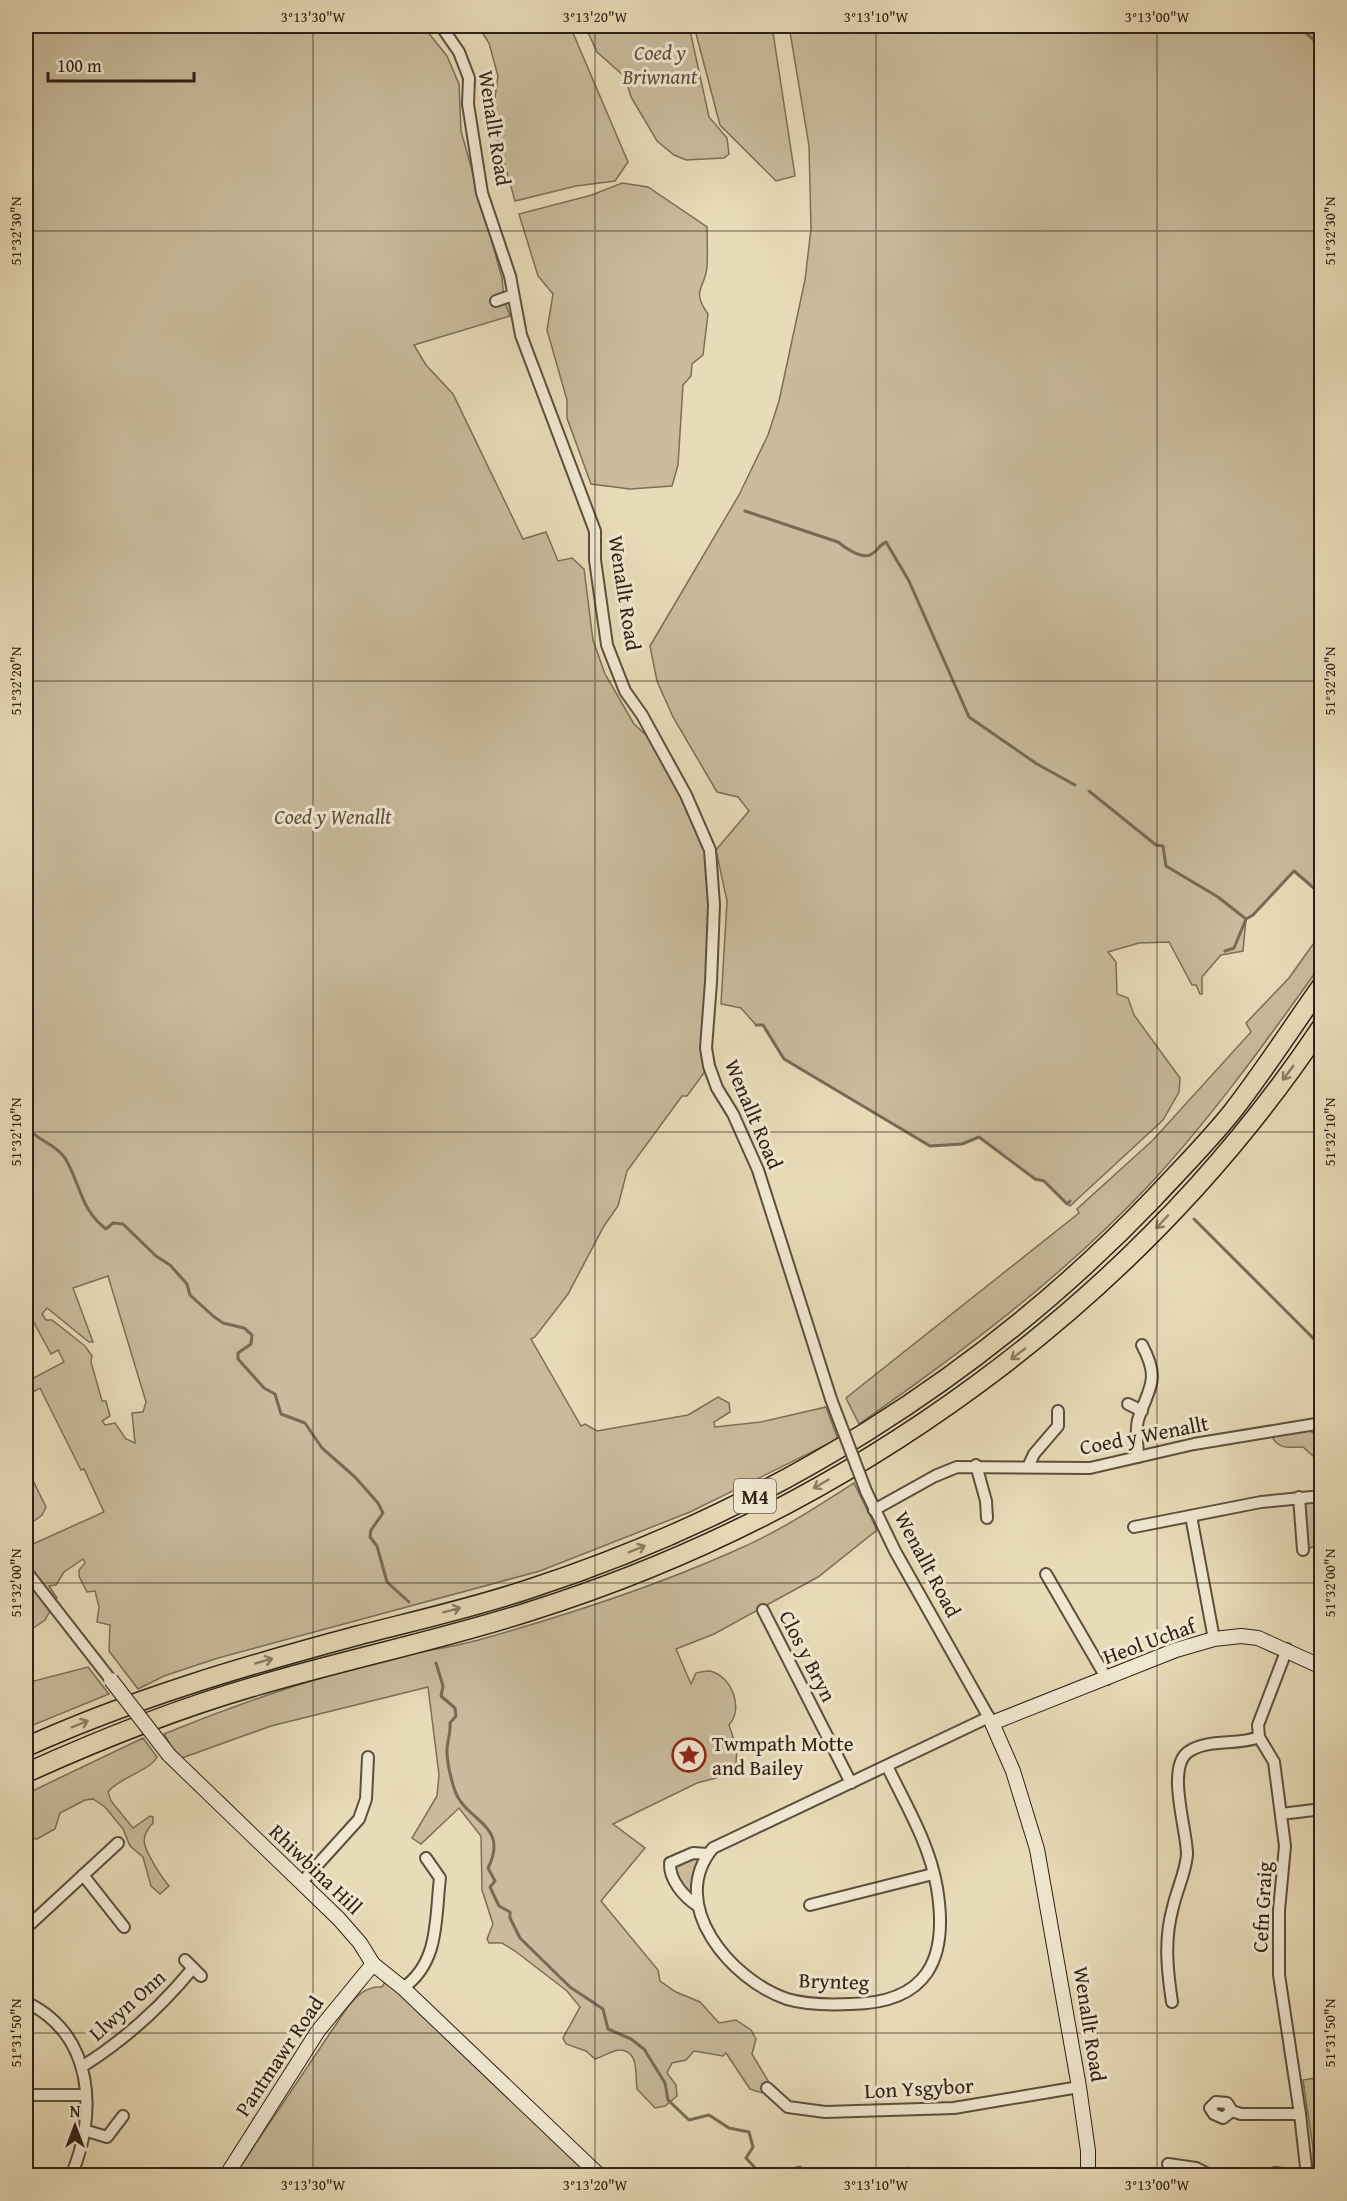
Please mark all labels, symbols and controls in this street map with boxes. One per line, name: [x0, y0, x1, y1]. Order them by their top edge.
text: 3°13'30"W: [281, 6, 346, 27]
text: 3°13'20"W: [563, 6, 628, 27]
text: 3°13'10"W: [844, 6, 909, 27]
text: 3°13'00"W: [1125, 6, 1190, 27]
park label: Coed y Briwnant: [622, 37, 698, 92]
scale bar: [48, 45, 194, 83]
text: 100 m: [57, 52, 102, 79]
street label: Wenallt Road: [471, 68, 520, 189]
text: 51°32'30"N: [5, 196, 26, 265]
text: 51°32'30"N: [1319, 196, 1340, 265]
street label: Wenallt Road: [601, 533, 650, 654]
text: 51°32'20"N: [5, 646, 26, 715]
text: 51°32'20"N: [1319, 646, 1340, 715]
park label: Coed y Wenallt: [274, 801, 392, 832]
street label: Wenallt Road: [717, 1054, 791, 1174]
one-way arrow: [1282, 1065, 1294, 1081]
text: 51°32'10"N: [5, 1097, 26, 1166]
text: 51°32'10"N: [1319, 1097, 1340, 1166]
one-way arrow: [1154, 1214, 1169, 1229]
one-way arrow: [1011, 1347, 1027, 1360]
street label: Coed y Wenallt: [1077, 1407, 1212, 1463]
one-way arrow: [813, 1478, 830, 1490]
road number: M4: [734, 1479, 776, 1513]
street label: Wenallt Road: [887, 1505, 969, 1623]
one-way arrow: [627, 1543, 646, 1554]
text: 51°32'00"N: [5, 1548, 26, 1617]
text: 51°32'00"N: [1319, 1548, 1340, 1617]
one-way arrow: [442, 1604, 461, 1616]
street label: Clos y Bryn: [772, 1605, 844, 1707]
street label: Heol Uchaf: [1098, 1609, 1202, 1672]
one-way arrow: [254, 1655, 273, 1667]
one-way arrow: [70, 1718, 88, 1729]
place label: Twmpath Motte and Bailey: [712, 1728, 854, 1783]
place icon: Twmpath Motte and Bailey: [671, 1737, 707, 1773]
street label: Rhiwbina Hill: [262, 1816, 370, 1922]
street label: Cefn Graig: [1244, 1860, 1280, 1954]
street label: Llwyn Onn: [82, 1962, 173, 2048]
street label: Brynteg: [798, 1964, 870, 1998]
street label: Wenallt Road: [1066, 1964, 1115, 2085]
street label: Pantmawr Road: [227, 1989, 331, 2122]
text: 51°31'50"N: [5, 1998, 26, 2067]
text: 51°31'50"N: [1319, 1998, 1340, 2067]
street label: Lon Ysgybor: [864, 2070, 975, 2106]
north arrow: [45, 2096, 105, 2156]
text: N: [70, 2099, 81, 2123]
text: 3°13'30"W: [281, 2174, 346, 2195]
text: 3°13'20"W: [563, 2174, 628, 2195]
text: 3°13'10"W: [844, 2174, 909, 2195]
text: 3°13'00"W: [1125, 2174, 1190, 2195]

